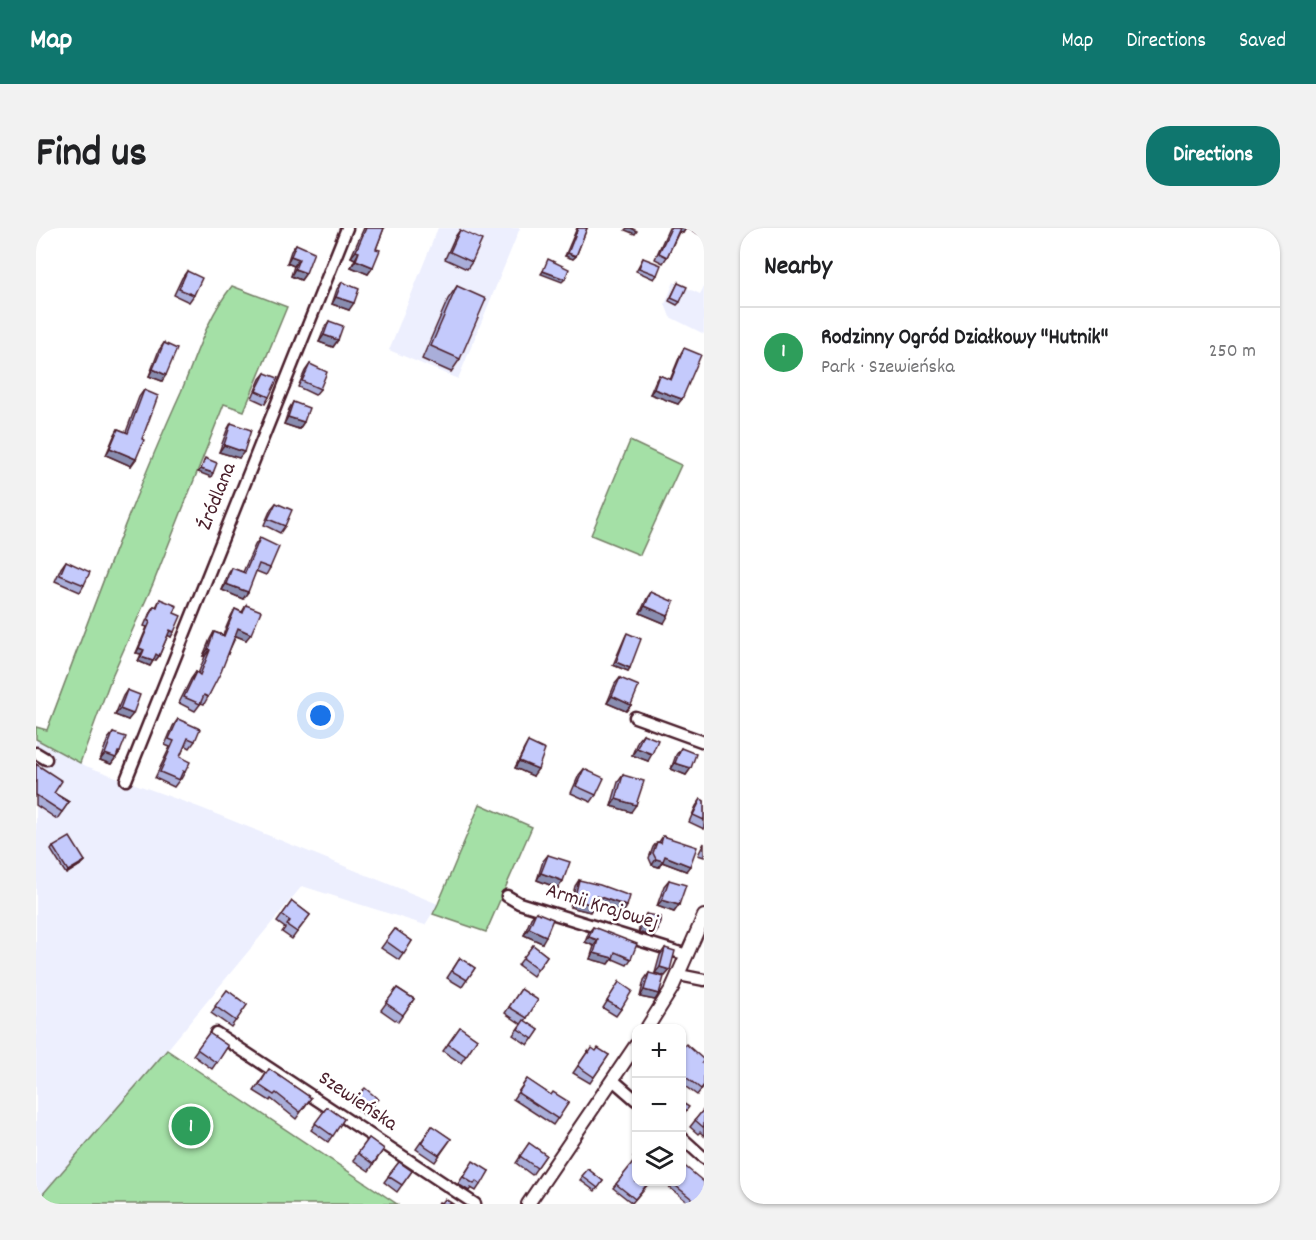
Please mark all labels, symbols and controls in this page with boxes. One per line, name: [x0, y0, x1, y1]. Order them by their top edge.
text: Map: [30, 22, 72, 62]
text: Map: [1062, 27, 1093, 57]
text: Directions: [1126, 27, 1206, 57]
text: Saved: [1239, 27, 1286, 57]
text: Find us: [36, 126, 147, 186]
button: Directions: [1146, 126, 1280, 186]
text: Nearby: [764, 249, 832, 286]
text: Rodzinny Ogród Działkowy "Hutnik": [821, 323, 1108, 354]
text: 1: [781, 338, 786, 366]
text: 250 m: [1209, 338, 1256, 366]
text: Park · Szewieńska: [821, 354, 955, 382]
street label: Źródlana: [191, 457, 246, 535]
your location: [306, 701, 335, 730]
street label: Armii Krajowej: [542, 877, 662, 939]
map controls: [632, 1024, 686, 1186]
button: +: [632, 1024, 686, 1078]
street label: Szewieńska: [311, 1064, 404, 1140]
button: −: [632, 1078, 686, 1132]
pin: 1: [172, 1104, 210, 1148]
button: layers: [632, 1132, 686, 1186]

